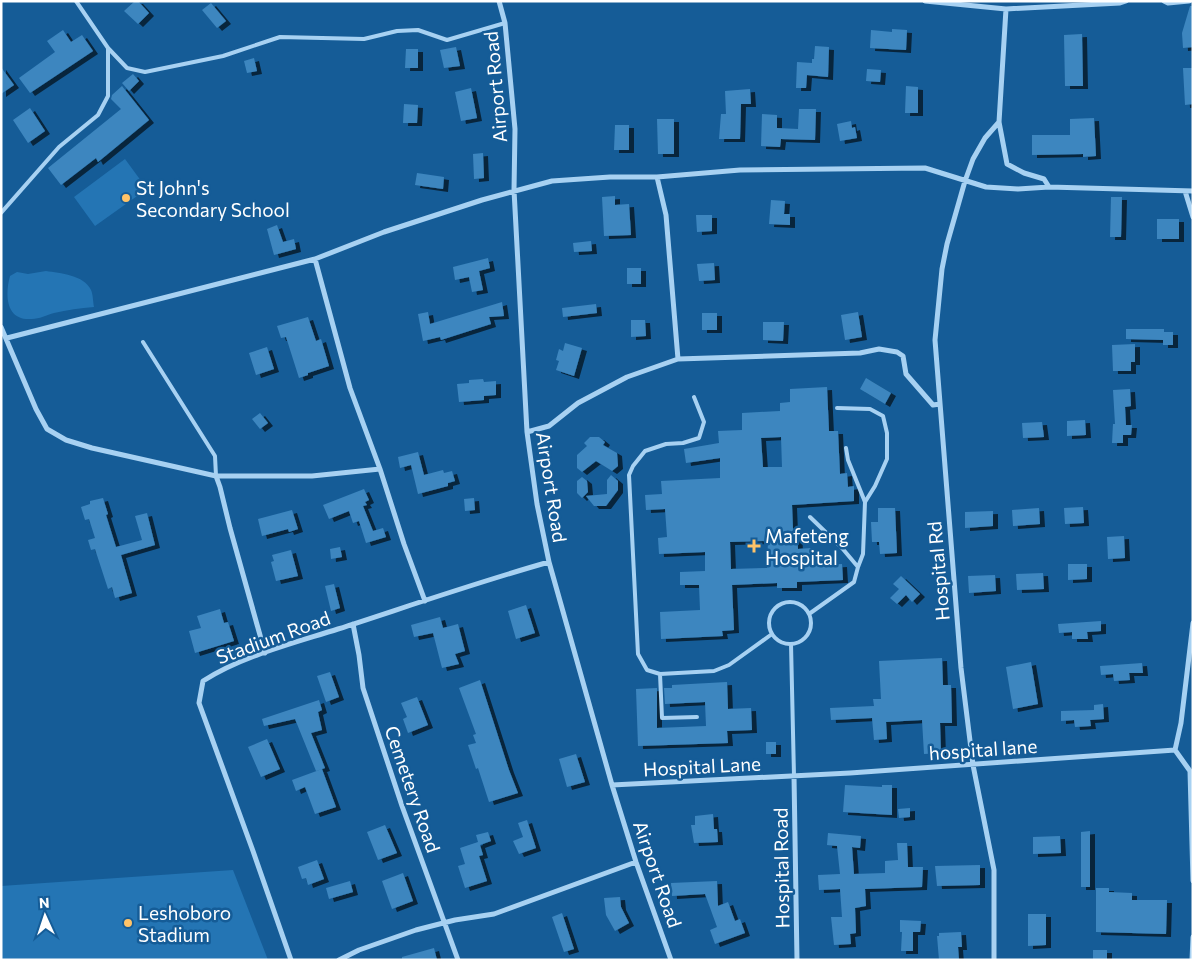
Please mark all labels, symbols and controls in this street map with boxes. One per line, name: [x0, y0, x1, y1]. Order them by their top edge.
street label: Airport Road: [479, 30, 511, 144]
place label: St John's Secondary School: [136, 176, 290, 221]
marker: St John's Secondary School: [120, 192, 132, 204]
street label: Airport Road: [532, 430, 572, 544]
street label: Hospital Rd: [922, 520, 954, 622]
place label: Mafeteng Hospital: [765, 524, 849, 569]
marker: Mafeteng Hospital: [747, 539, 761, 553]
street label: Stadium Road: [213, 606, 333, 668]
street label: Cemetery Road: [381, 723, 445, 855]
street label: hospital lane: [928, 734, 1038, 764]
street label: Hospital Lane: [642, 751, 762, 781]
street label: Hospital Road: [768, 807, 794, 929]
street label: Airport Road: [629, 818, 687, 930]
north arrow: [20, 891, 70, 941]
text: N: [39, 894, 50, 911]
place label: Leshoboro Stadium: [138, 901, 231, 946]
marker: Leshoboro Stadium: [122, 917, 134, 929]

